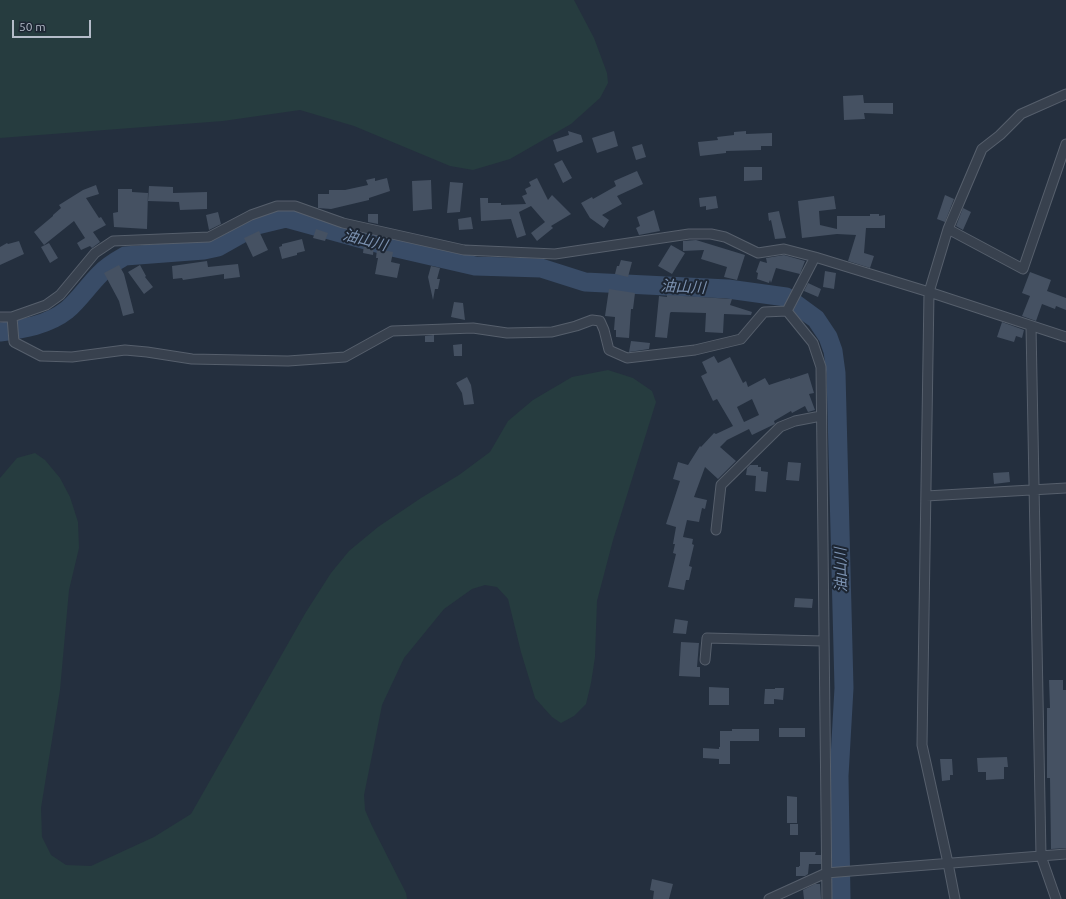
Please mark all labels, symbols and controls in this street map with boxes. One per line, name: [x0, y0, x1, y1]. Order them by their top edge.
scale bar: [14, 12, 93, 38]
text: 50 m: [19, 20, 46, 33]
water label: 油山川: [341, 225, 389, 255]
water label: 油山川: [660, 277, 706, 297]
water label: 油山川: [832, 547, 850, 593]

